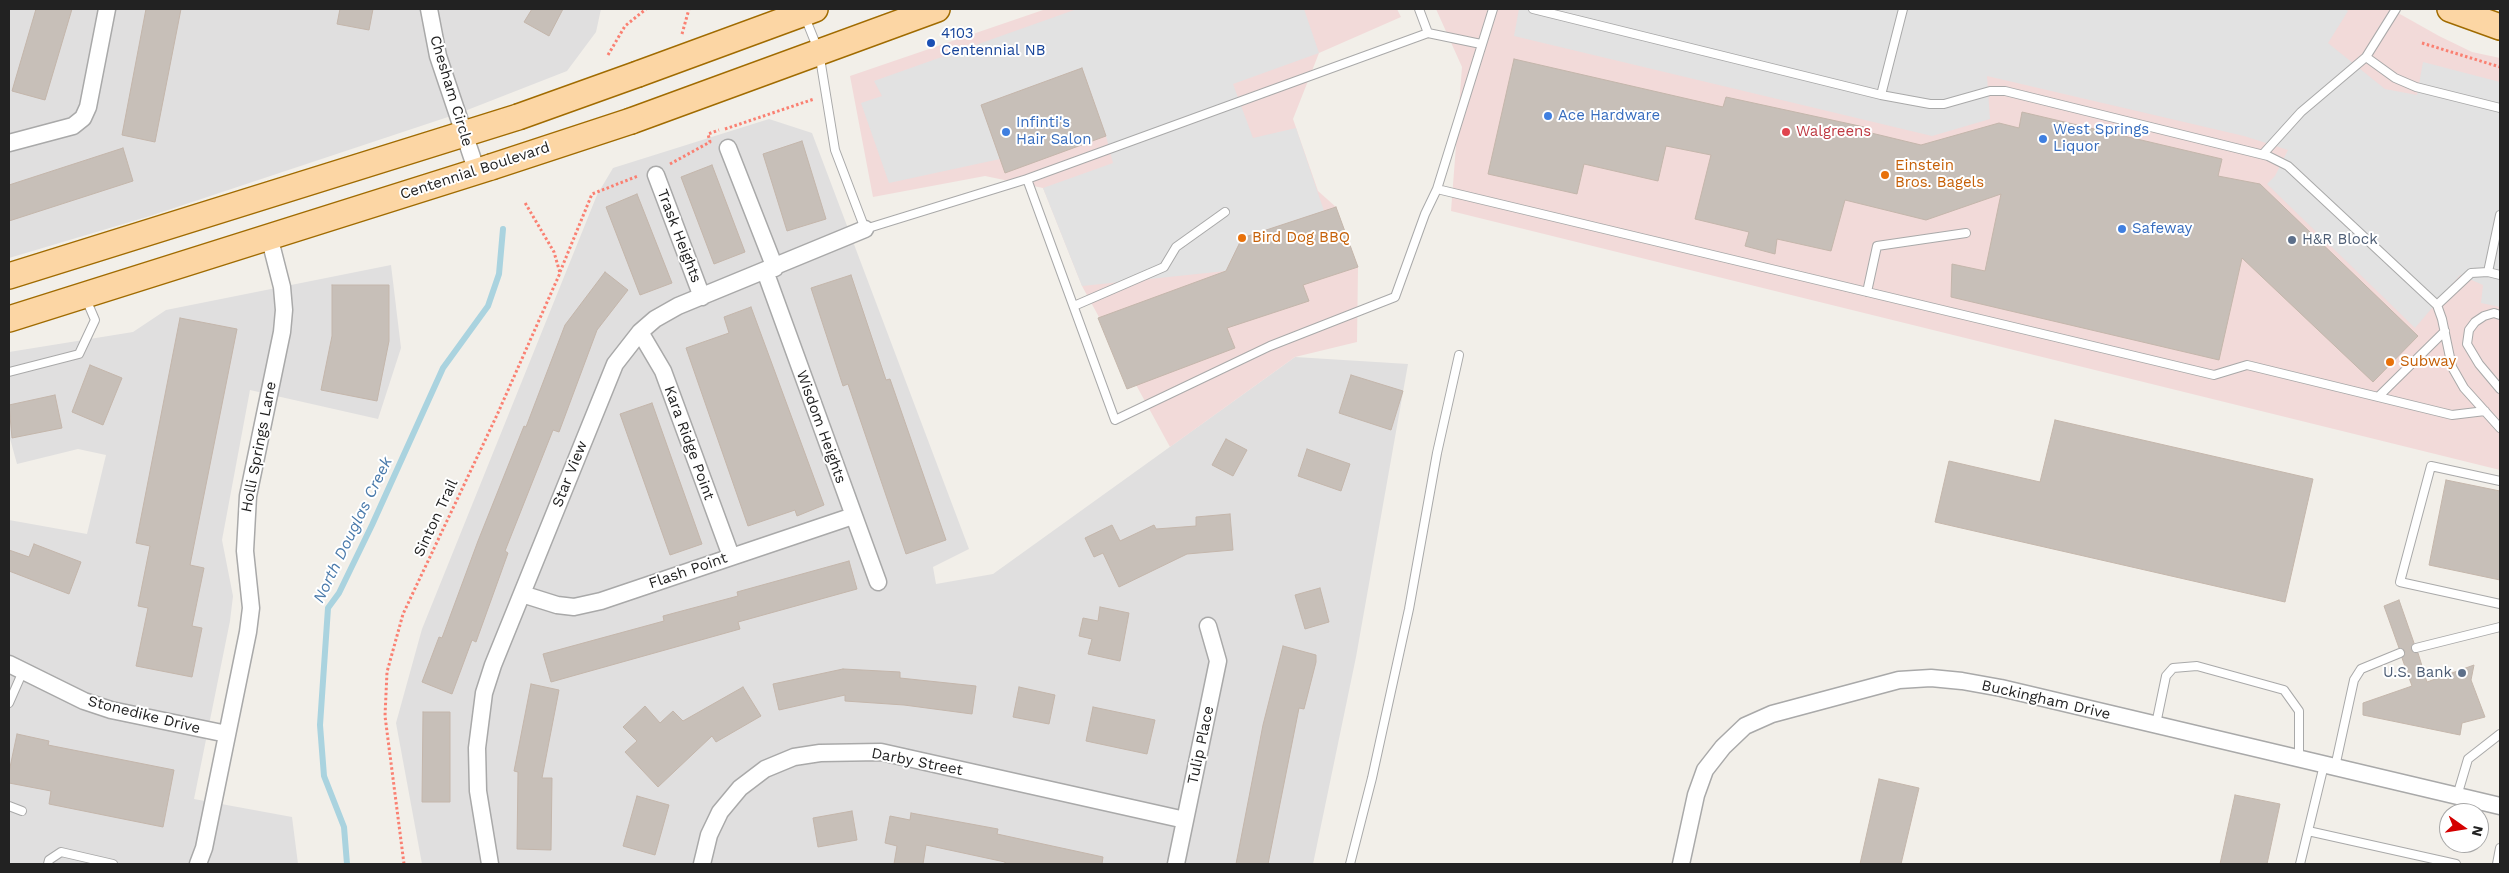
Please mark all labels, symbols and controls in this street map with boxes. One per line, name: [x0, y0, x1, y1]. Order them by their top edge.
place label: 4103 Centennial NB: [941, 25, 1046, 60]
street label: Chesham Circle: [426, 33, 476, 149]
marker: 4103 Centennial NB: [925, 37, 937, 49]
place label: Ace Hardware: [1558, 107, 1660, 125]
marker: Ace Hardware: [1542, 110, 1554, 122]
place label: Infinti's Hair Salon: [1016, 114, 1091, 149]
place label: West Springs Liquor: [2053, 121, 2149, 156]
place label: Walgreens: [1796, 123, 1871, 141]
marker: Infinti's Hair Salon: [1000, 126, 1012, 138]
marker: Walgreens: [1780, 126, 1792, 138]
marker: West Springs Liquor: [2037, 133, 2049, 145]
street label: Centennial Boulevard: [398, 138, 552, 204]
place label: Einstein Bros. Bagels: [1895, 157, 1984, 192]
marker: Einstein Bros. Bagels: [1879, 169, 1891, 181]
street label: Trask Heights: [653, 187, 705, 285]
place label: Safeway: [2132, 220, 2192, 238]
marker: Safeway: [2116, 223, 2128, 235]
place label: Bird Dog BBQ: [1252, 229, 1350, 247]
place label: H&R Block: [2302, 231, 2378, 249]
marker: Bird Dog BBQ: [1236, 232, 1248, 244]
marker: H&R Block: [2286, 234, 2298, 246]
place label: Subway: [2400, 353, 2456, 371]
marker: Subway: [2384, 356, 2396, 368]
street label: Wisdom Heights: [792, 368, 850, 486]
street label: Holli Springs Lane: [237, 380, 281, 514]
street label: Kara Ridge Point: [660, 383, 718, 503]
street label: Star View: [548, 438, 592, 510]
water label: North Douglas Creek: [309, 454, 397, 606]
street label: Sinton Trail: [410, 476, 462, 560]
street label: Flash Point: [646, 549, 730, 593]
place label: U.S. Bank: [2383, 664, 2452, 682]
marker: U.S. Bank: [2456, 667, 2468, 679]
street label: Buckingham Drive: [1980, 676, 2112, 724]
street label: Stonedike Drive: [86, 692, 202, 738]
street label: Tulip Place: [1184, 704, 1218, 786]
street label: Darby Street: [870, 744, 964, 780]
north arrow: [2439, 803, 2489, 853]
text: N: [2469, 824, 2487, 838]

